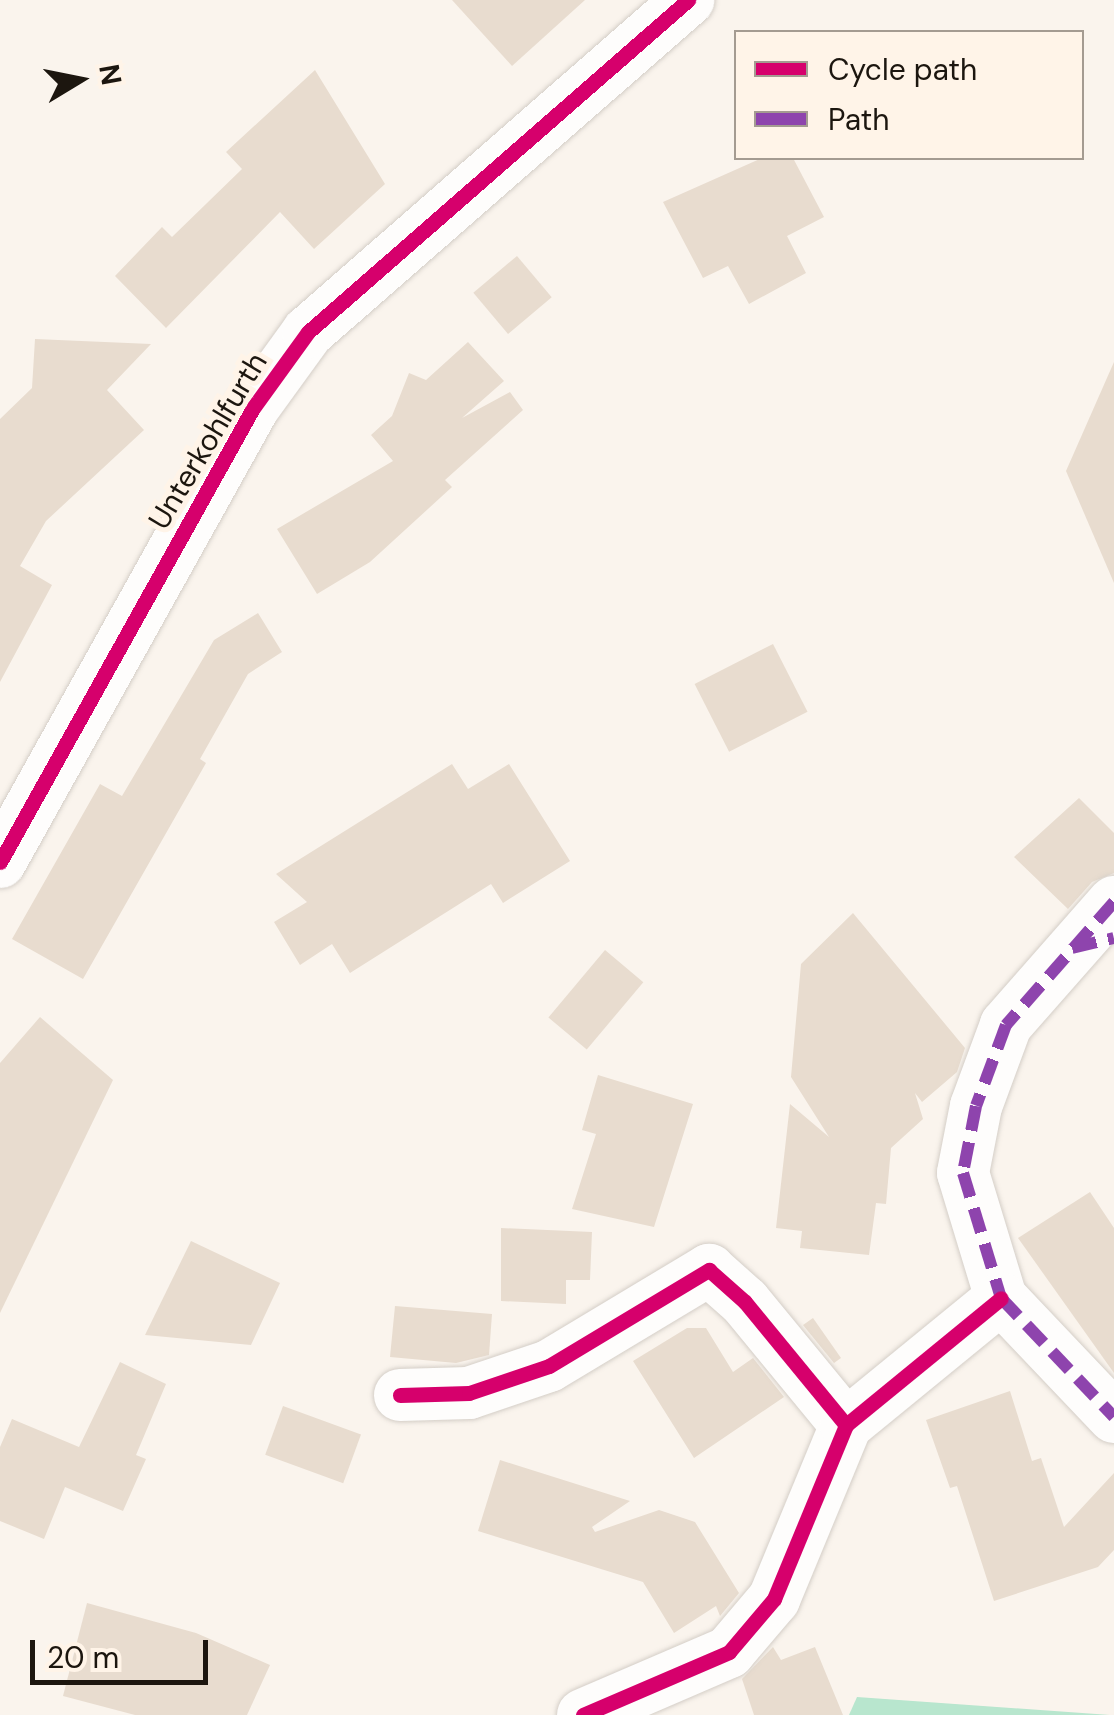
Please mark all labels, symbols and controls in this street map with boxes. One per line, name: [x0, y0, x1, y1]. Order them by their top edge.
north arrow: [30, 30, 130, 130]
legend: [734, 30, 1084, 160]
text: Cycle path: [828, 50, 977, 89]
text: N: [90, 61, 130, 88]
text: Path: [828, 100, 890, 139]
street label: Unterkohlfurth: [141, 346, 275, 536]
scale bar: [35, 1620, 212, 1682]
text: 20 m: [47, 1638, 119, 1677]

